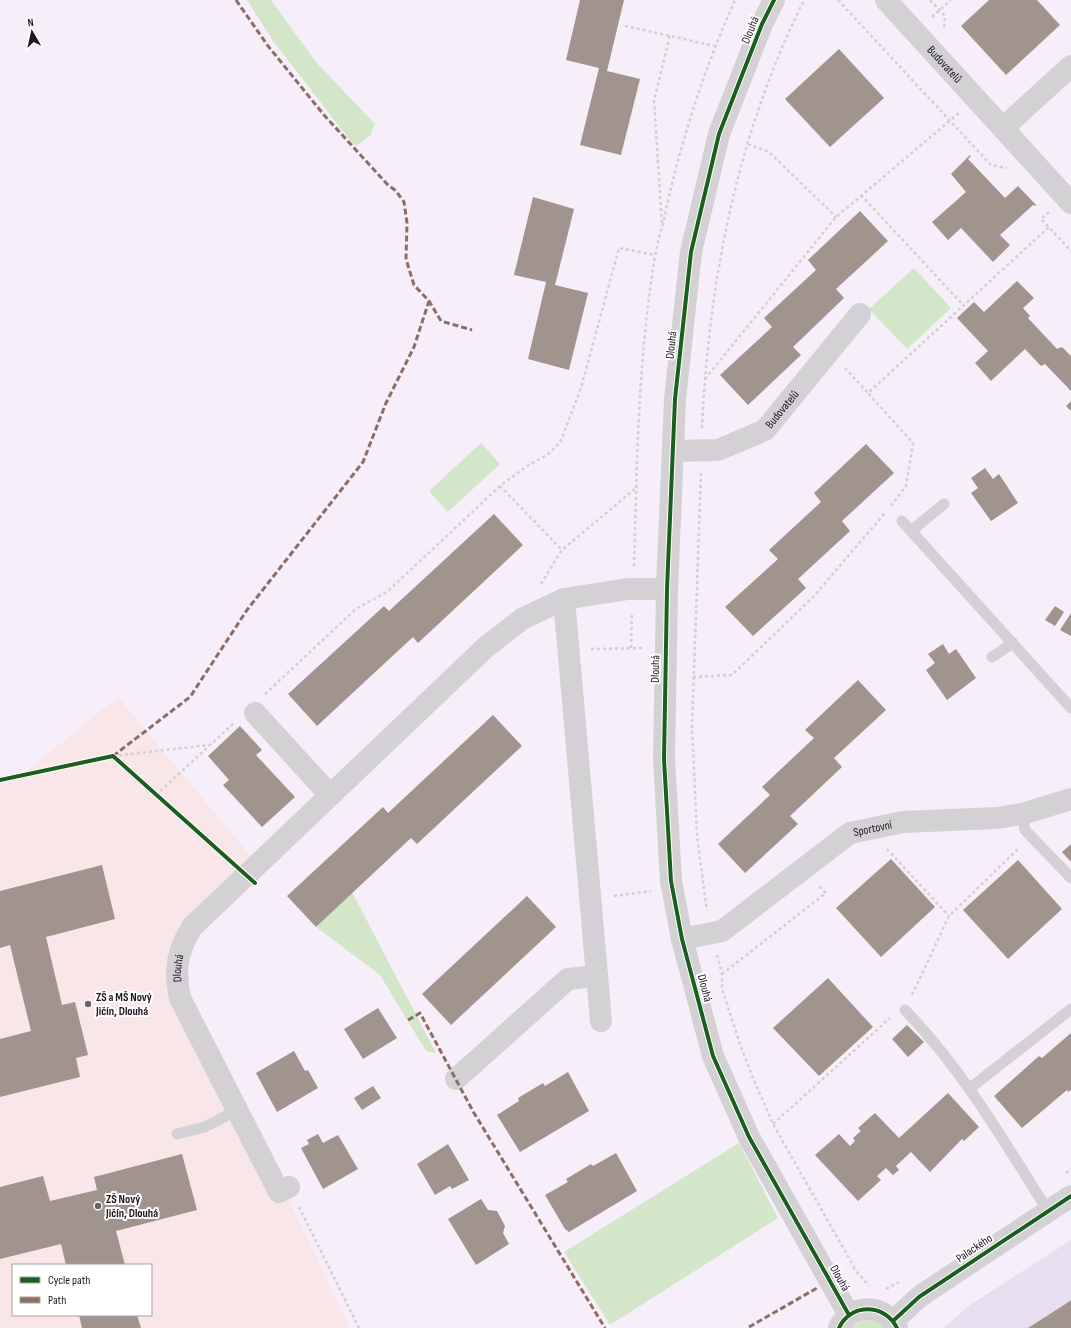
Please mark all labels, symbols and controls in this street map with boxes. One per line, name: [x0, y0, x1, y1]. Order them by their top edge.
north arrow: [12, 12, 52, 52]
street label: Dlouhá: [738, 14, 763, 46]
text: N: [27, 16, 35, 29]
street label: Budovatelů: [924, 43, 965, 86]
street label: Dlouhá: [663, 330, 680, 360]
street label: Budovatelů: [762, 387, 803, 432]
street label: Dlouhá: [648, 655, 663, 683]
street label: Sportovní: [852, 817, 894, 840]
street label: Dlouhá: [170, 953, 187, 983]
street label: Dlouhá: [694, 973, 715, 1004]
place label: ZŠ a MŠ Nový Jičín, Dlouhá: [95, 990, 152, 1019]
marker: ZŠ a MŠ Nový Jičín, Dlouhá: [83, 999, 93, 1009]
place label: ZŠ Nový Jičín, Dlouhá: [105, 1192, 158, 1221]
marker: ZŠ Nový Jičín, Dlouhá: [93, 1201, 103, 1211]
street label: Palackého: [953, 1231, 995, 1266]
street label: Dlouhá: [826, 1262, 853, 1294]
legend: [12, 1264, 152, 1316]
text: Cycle path: [48, 1273, 90, 1288]
text: Path: [48, 1293, 66, 1308]

